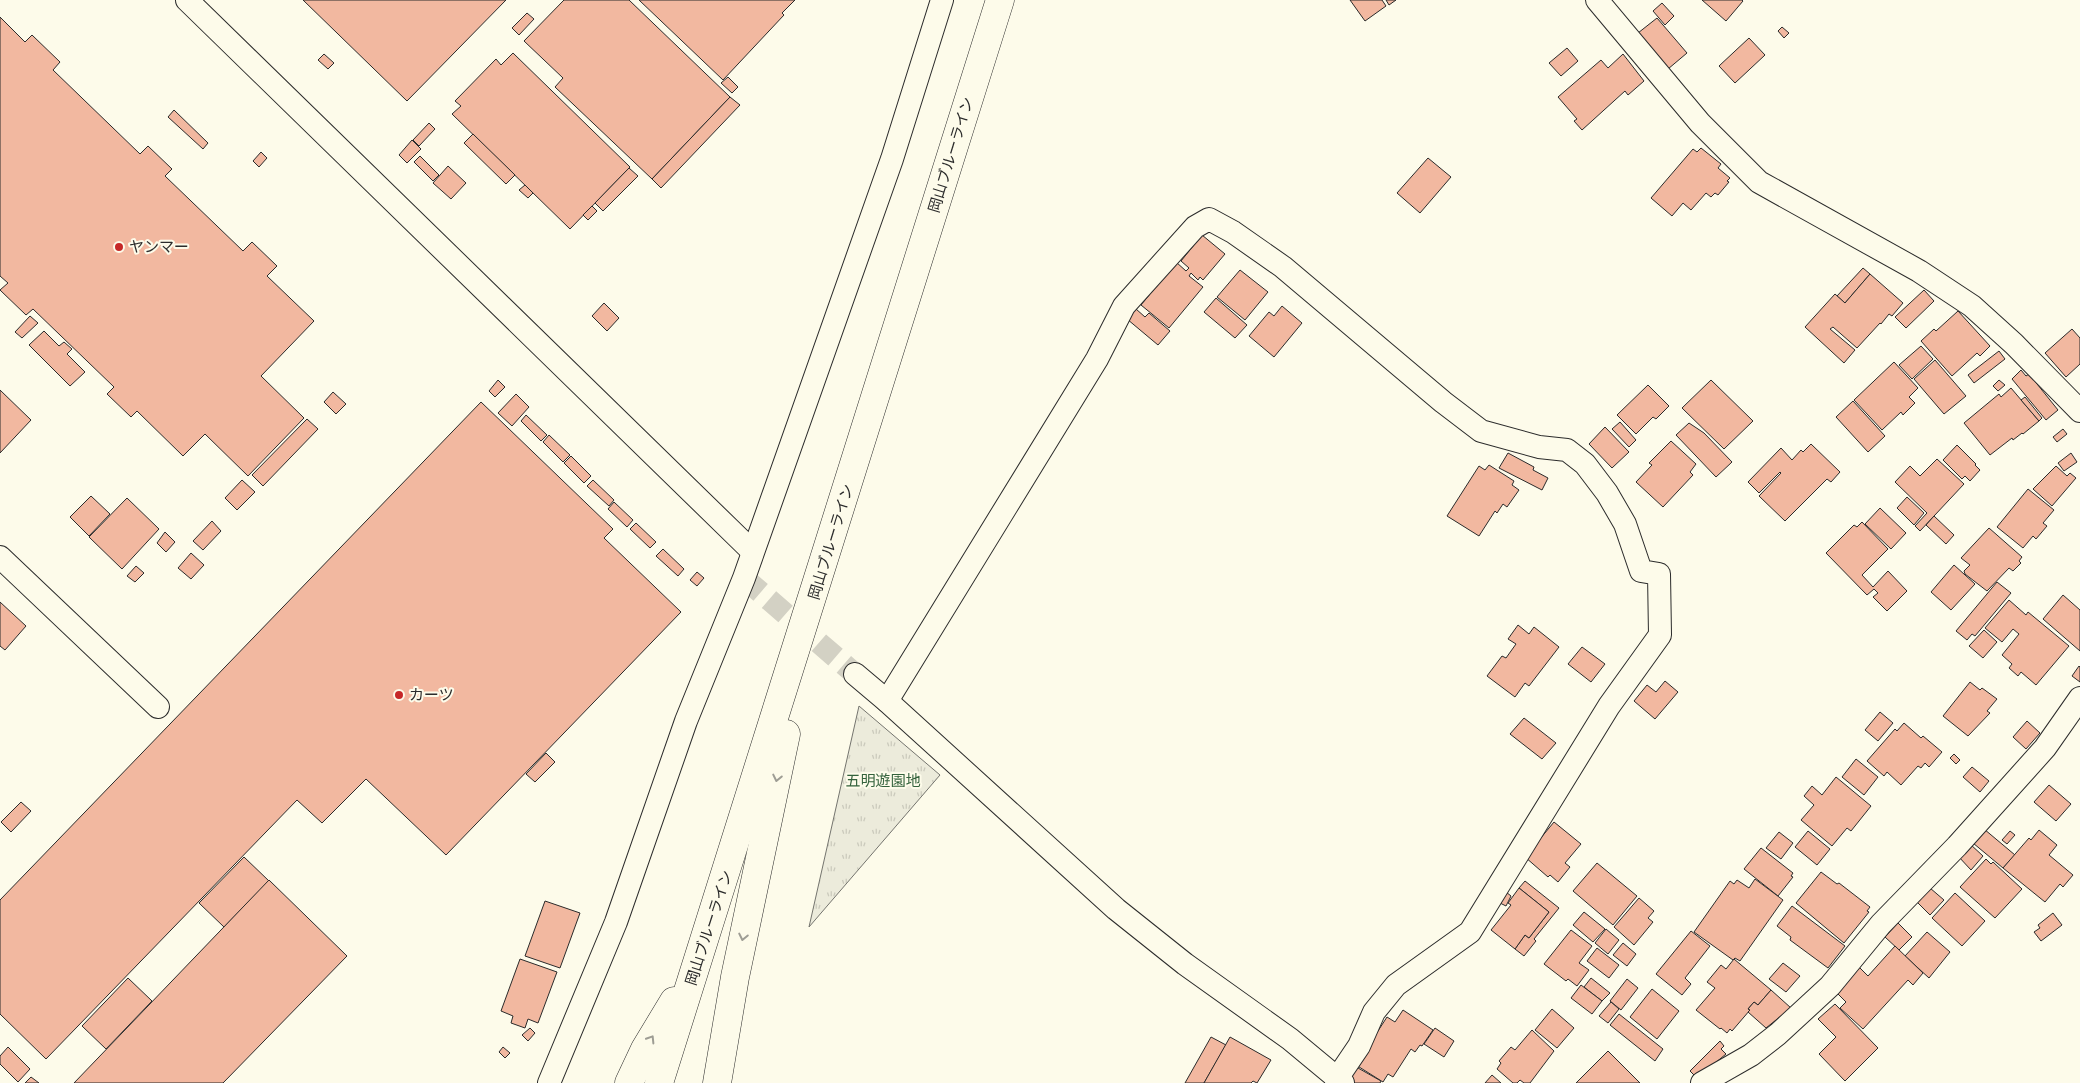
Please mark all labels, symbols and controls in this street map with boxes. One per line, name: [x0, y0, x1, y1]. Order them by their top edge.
street label: 岡山ブルーライン: [923, 94, 977, 215]
place label: ヤンマー: [129, 236, 189, 256]
marker: ヤンマー: [113, 241, 125, 253]
street label: 岡山ブルーライン: [803, 481, 857, 602]
place label: カーツ: [409, 684, 454, 704]
marker: カーツ: [393, 689, 405, 701]
park label: 五明遊園地: [845, 770, 921, 790]
one-way arrow: [772, 773, 783, 782]
street label: 岡山ブルーライン: [680, 868, 736, 988]
one-way arrow: [739, 932, 749, 941]
one-way arrow: [644, 1036, 654, 1045]

